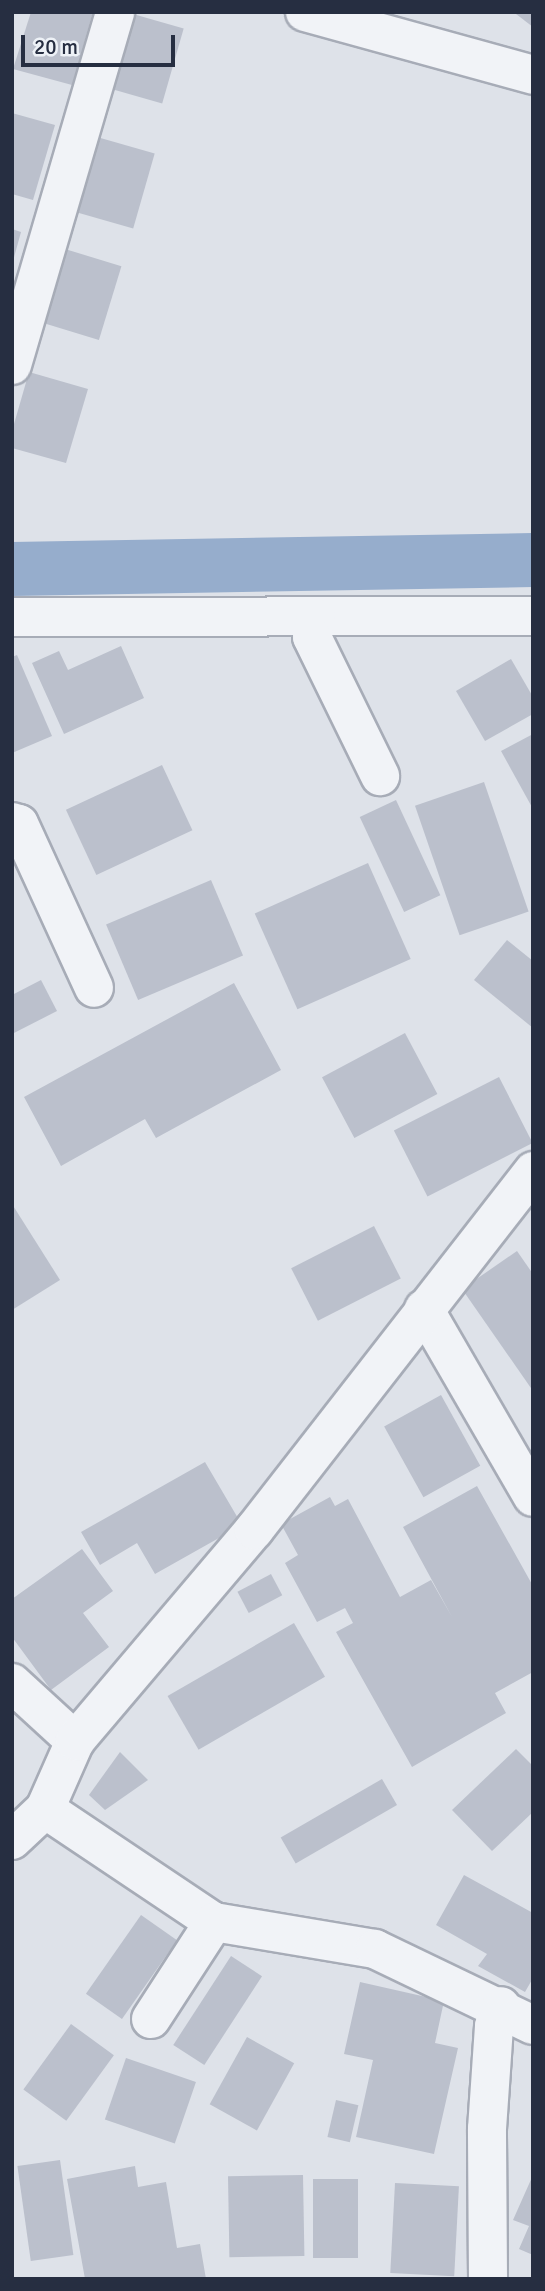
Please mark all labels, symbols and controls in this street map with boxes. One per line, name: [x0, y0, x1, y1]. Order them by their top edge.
scale bar: [24, 21, 178, 65]
text: 20 m: [34, 34, 78, 60]

